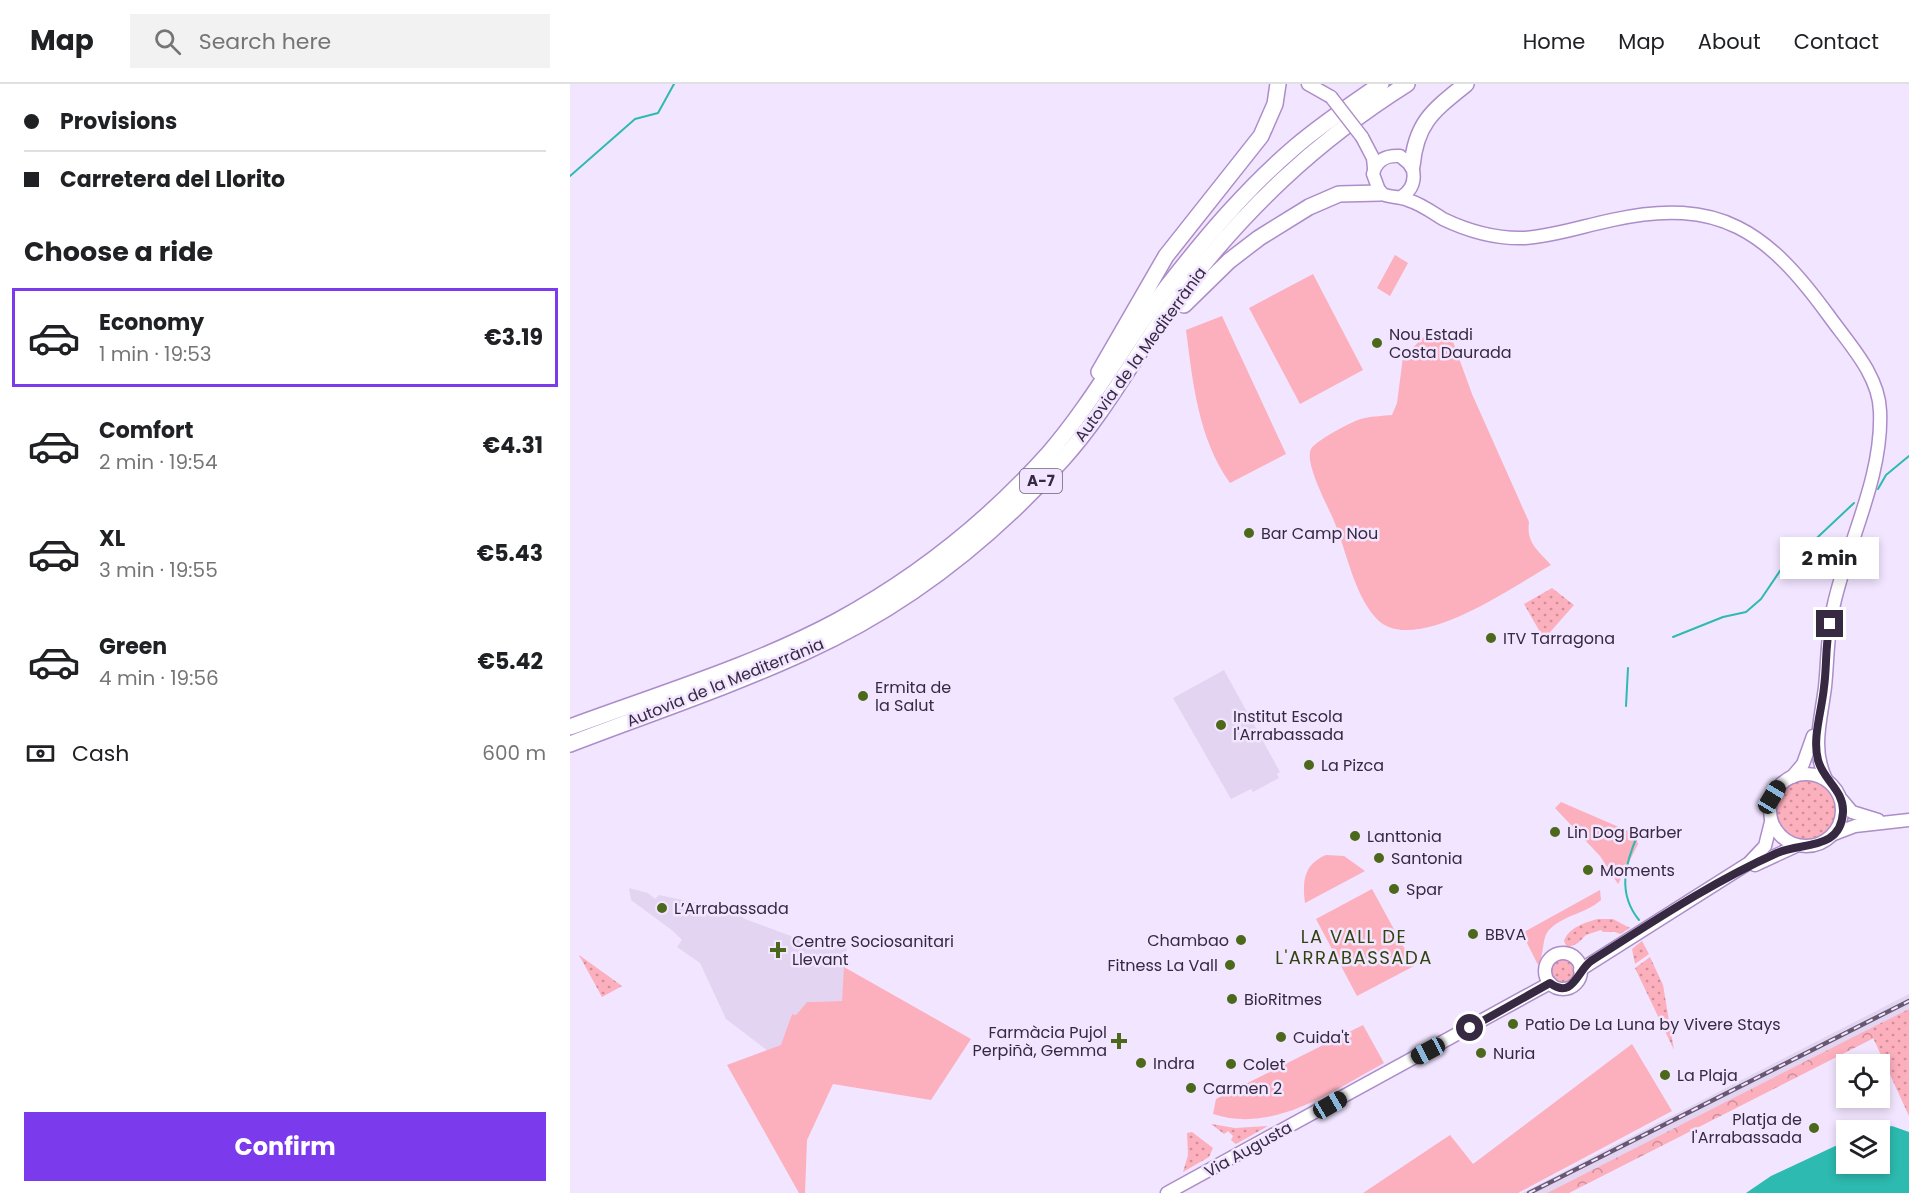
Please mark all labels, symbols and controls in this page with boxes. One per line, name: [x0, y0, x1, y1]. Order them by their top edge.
search box: [130, 14, 550, 68]
text: Map: [30, 21, 94, 60]
icon: search: [151, 25, 184, 58]
text: Search here: [199, 26, 331, 57]
text: Home: [1523, 27, 1585, 56]
text: Map: [1618, 27, 1665, 56]
text: About: [1698, 27, 1761, 56]
text: Contact: [1794, 27, 1879, 56]
text: Provisions: [60, 106, 177, 137]
text: Carretera del Llorito: [60, 164, 285, 195]
text: Choose a ride: [24, 233, 213, 270]
street label: Autovia de la Mediterrània: [1069, 262, 1212, 446]
text: Economy: [99, 307, 204, 338]
icon: car: [27, 311, 81, 365]
text: €3.19: [484, 322, 543, 353]
place label: Nou Estadi Costa Daurada: [1389, 323, 1512, 364]
marker: Nou Estadi Costa Daurada: [1370, 336, 1384, 350]
text: 1 min · 19:53: [99, 340, 212, 368]
text: Comfort: [99, 415, 193, 446]
icon: car: [27, 419, 81, 473]
text: €4.31: [483, 430, 543, 461]
text: 2 min · 19:54: [99, 448, 217, 476]
road number: A-7: [1020, 469, 1062, 493]
place label: Bar Camp Nou: [1261, 522, 1378, 545]
text: XL: [99, 523, 125, 554]
marker: Bar Camp Nou: [1242, 526, 1256, 540]
icon: car: [27, 527, 81, 581]
callout: 2 min: [1780, 537, 1880, 579]
text: €5.43: [477, 538, 543, 569]
text: 2 min: [1801, 544, 1858, 572]
text: 3 min · 19:55: [99, 556, 218, 584]
route end: [1816, 610, 1843, 637]
place label: ITV Tarragona: [1503, 627, 1615, 650]
text: Green: [99, 631, 167, 662]
marker: ITV Tarragona: [1484, 631, 1498, 645]
street label: Autovia de la Mediterrània: [623, 632, 827, 733]
icon: car: [27, 635, 81, 689]
text: €5.42: [478, 646, 543, 677]
text: 4 min · 19:56: [99, 664, 219, 692]
place label: Ermita de la Salut: [875, 676, 951, 717]
marker: Ermita de la Salut: [856, 689, 870, 703]
place label: Institut Escola l'Arrabassada: [1233, 705, 1344, 746]
marker: Institut Escola l'Arrabassada: [1214, 718, 1228, 732]
icon: cash: [24, 737, 57, 770]
text: Cash: [72, 738, 129, 769]
text: 600 m: [482, 739, 546, 767]
place label: La Pizca: [1321, 754, 1384, 777]
marker: La Pizca: [1302, 758, 1316, 772]
car: [1755, 777, 1789, 817]
place label: Lin Dog Barber: [1567, 821, 1682, 844]
place label: Lanttonia: [1367, 825, 1442, 848]
marker: Lin Dog Barber: [1548, 825, 1562, 839]
marker: Lanttonia: [1348, 829, 1362, 843]
place label: Santonia: [1391, 847, 1463, 870]
marker: Santonia: [1372, 851, 1386, 865]
place label: Moments: [1600, 859, 1675, 882]
marker: Moments: [1581, 863, 1595, 877]
place label: Spar: [1406, 878, 1443, 901]
marker: Spar: [1387, 882, 1401, 896]
place label: L’Arrabassada: [674, 897, 789, 920]
marker: L’Arrabassada: [655, 901, 669, 915]
place label: BBVA: [1485, 923, 1526, 946]
district label: LA VALL DE L'ARRABASSADA: [1275, 924, 1433, 970]
marker: BBVA: [1466, 927, 1480, 941]
place label: Chambao: [1147, 929, 1229, 952]
place label: Centre Sociosanitari Llevant: [792, 930, 954, 971]
marker: Chambao: [1234, 933, 1248, 947]
marker: Centre Sociosanitari Llevant: [769, 941, 787, 959]
place label: Fitness La Vall: [1108, 954, 1218, 977]
marker: Fitness La Vall: [1223, 958, 1237, 972]
place label: BioRitmes: [1244, 988, 1322, 1011]
marker: BioRitmes: [1225, 992, 1239, 1006]
place label: Patio De La Luna by Vivere Stays: [1525, 1013, 1781, 1036]
route start: [1456, 1014, 1483, 1041]
marker: Patio De La Luna by Vivere Stays: [1506, 1017, 1520, 1031]
place label: Farmàcia Pujol Perpiñà, Gemma: [972, 1021, 1107, 1062]
place label: Cuida't: [1293, 1026, 1350, 1049]
marker: Cuida't: [1274, 1030, 1288, 1044]
marker: Farmàcia Pujol Perpiñà, Gemma: [1112, 1034, 1126, 1048]
car: [1408, 1035, 1448, 1067]
place label: Nuria: [1493, 1042, 1535, 1065]
marker: Nuria: [1474, 1046, 1488, 1060]
place label: Indra: [1153, 1052, 1195, 1075]
place label: Colet: [1243, 1053, 1285, 1076]
map controls: [1836, 1054, 1890, 1174]
button: locate: [1836, 1054, 1890, 1108]
marker: Indra: [1134, 1056, 1148, 1070]
marker: Colet: [1224, 1057, 1238, 1071]
place label: La Plaja: [1677, 1064, 1738, 1087]
marker: La Plaja: [1658, 1068, 1672, 1082]
place label: Carmen 2: [1203, 1077, 1282, 1100]
marker: Carmen 2: [1184, 1081, 1198, 1095]
car: [1310, 1088, 1350, 1122]
place label: Platja de l'Arrabassada: [1691, 1108, 1802, 1149]
button: Confirm: [24, 1112, 546, 1181]
street label: Via Augusta: [1200, 1116, 1296, 1183]
button: layers: [1836, 1120, 1890, 1174]
marker: Platja de l'Arrabassada: [1807, 1121, 1821, 1135]

